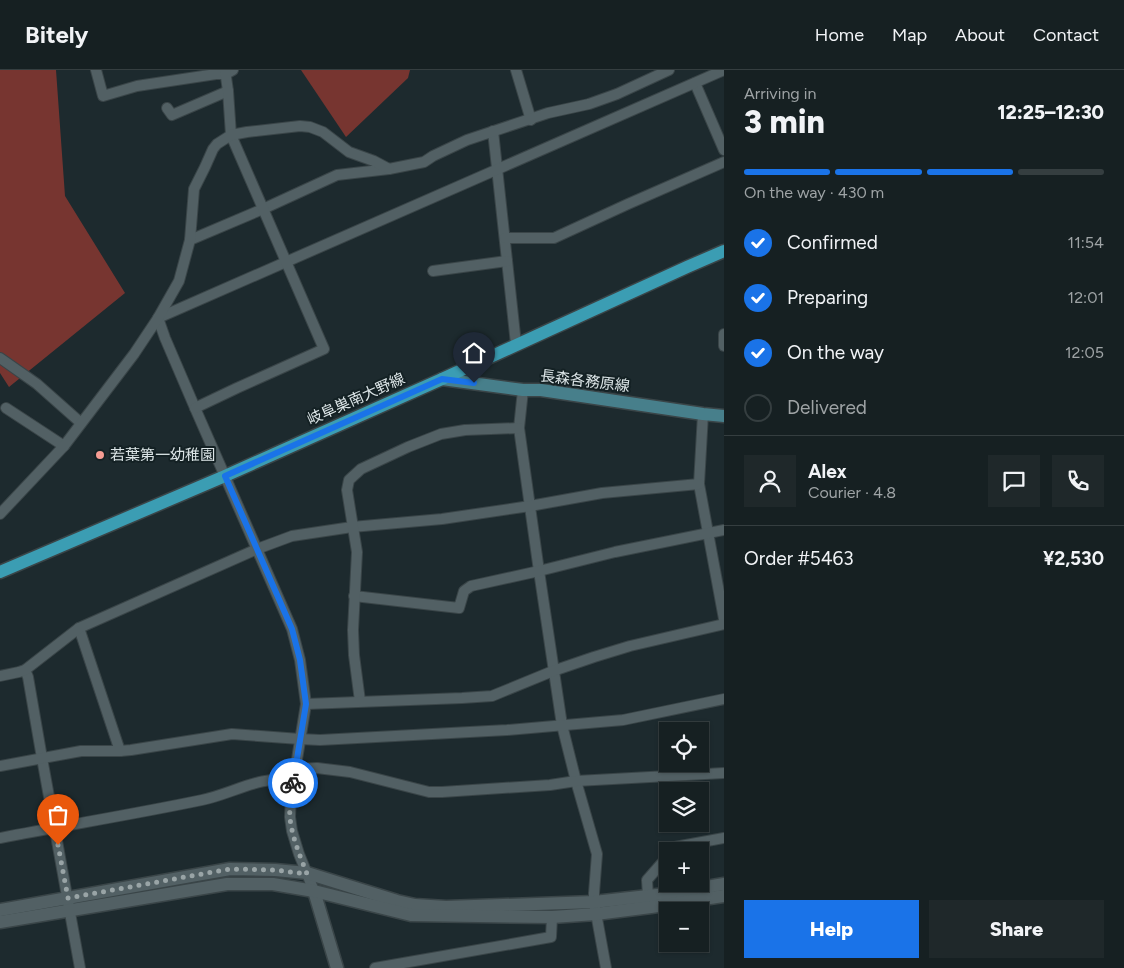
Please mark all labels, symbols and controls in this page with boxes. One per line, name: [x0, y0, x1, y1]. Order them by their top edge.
text: Bitely: [25, 20, 88, 49]
text: Home: [815, 24, 864, 46]
text: Map: [892, 24, 927, 46]
text: About: [955, 24, 1005, 46]
text: Contact: [1033, 24, 1099, 46]
text: Arriving in: [744, 84, 816, 103]
text: 12:25–12:30: [997, 101, 1104, 124]
text: 3 min: [744, 103, 825, 141]
text: On the way · 430 m: [744, 183, 884, 202]
icon: check: [744, 229, 772, 257]
text: Confirmed: [787, 231, 878, 254]
text: 11:54: [1068, 233, 1104, 252]
icon: check: [744, 284, 772, 312]
text: Preparing: [787, 286, 868, 309]
text: 12:01: [1068, 288, 1104, 307]
pin: [453, 332, 495, 383]
icon: home: [460, 339, 488, 367]
icon: check: [744, 339, 772, 367]
text: On the way: [787, 341, 884, 364]
text: 12:05: [1065, 343, 1104, 362]
street label: 長森各務原線: [539, 367, 631, 395]
street label: 岐阜巣南大野線: [304, 369, 408, 429]
text: Delivered: [787, 396, 867, 419]
place label: 若葉第一幼稚園: [110, 446, 215, 464]
marker: 若葉第一幼稚園: [94, 449, 106, 461]
button: person: [744, 455, 796, 507]
button: chat: [988, 455, 1040, 507]
button: phone: [1052, 455, 1104, 507]
text: Alex: [808, 460, 847, 483]
text: Courier · 4.8: [808, 483, 896, 502]
text: Order #5463: [744, 547, 854, 570]
text: ¥2,530: [1043, 547, 1104, 570]
map controls: [659, 722, 709, 952]
button: locate: [659, 722, 709, 772]
courier: [268, 758, 318, 808]
icon: bike: [279, 769, 307, 797]
button: layers: [659, 782, 709, 832]
pin: [37, 794, 79, 845]
icon: bag: [44, 801, 72, 829]
button: +: [659, 842, 709, 892]
button: Help: [744, 900, 919, 958]
button: Share: [929, 900, 1104, 958]
button: −: [659, 902, 709, 952]

